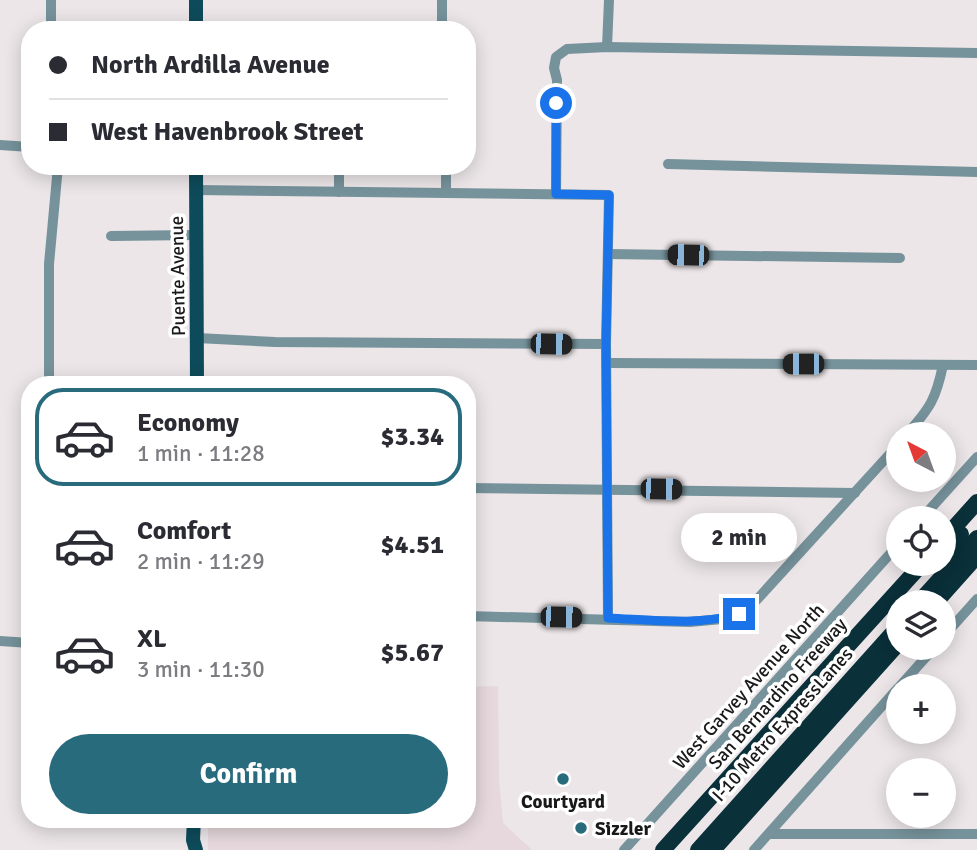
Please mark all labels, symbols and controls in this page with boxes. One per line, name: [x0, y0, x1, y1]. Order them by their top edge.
text: North Ardilla Avenue: [91, 49, 330, 81]
route start: [540, 87, 572, 119]
text: West Havenbrook Street: [91, 116, 364, 148]
street label: Puente Avenue: [165, 216, 191, 336]
car: [667, 244, 710, 266]
car: [530, 333, 573, 355]
car: [783, 354, 825, 375]
icon: car: [53, 406, 116, 469]
text: Economy: [137, 407, 239, 439]
text: $3.34: [380, 421, 444, 453]
north arrow: [886, 422, 956, 492]
map controls: [886, 422, 956, 828]
text: 1 min · 11:28: [137, 439, 265, 468]
car: [640, 478, 683, 500]
button: locate: [886, 506, 956, 576]
callout: 2 min: [681, 512, 797, 562]
icon: car: [53, 514, 116, 577]
text: Comfort: [137, 515, 231, 547]
text: 2 min: [711, 523, 767, 552]
text: $4.51: [380, 529, 444, 561]
text: 2 min · 11:29: [137, 547, 265, 576]
button: layers: [886, 590, 956, 660]
route end: [723, 598, 755, 630]
street label: West Garvey Avenue North: [668, 599, 830, 775]
car: [540, 606, 583, 628]
street label: San Bernardino Freeway: [703, 613, 852, 774]
icon: car: [53, 622, 116, 685]
text: XL: [137, 623, 167, 655]
text: $5.67: [380, 637, 444, 669]
street label: I-10 Metro ExpressLanes: [707, 643, 858, 807]
text: 3 min · 11:30: [137, 655, 265, 684]
button: +: [886, 674, 956, 744]
button: Confirm: [49, 734, 448, 814]
button: −: [886, 758, 956, 828]
marker: Courtyard: [555, 771, 571, 787]
place label: Courtyard: [521, 790, 605, 814]
place label: Sizzler: [595, 817, 652, 841]
marker: Sizzler: [573, 820, 589, 836]

